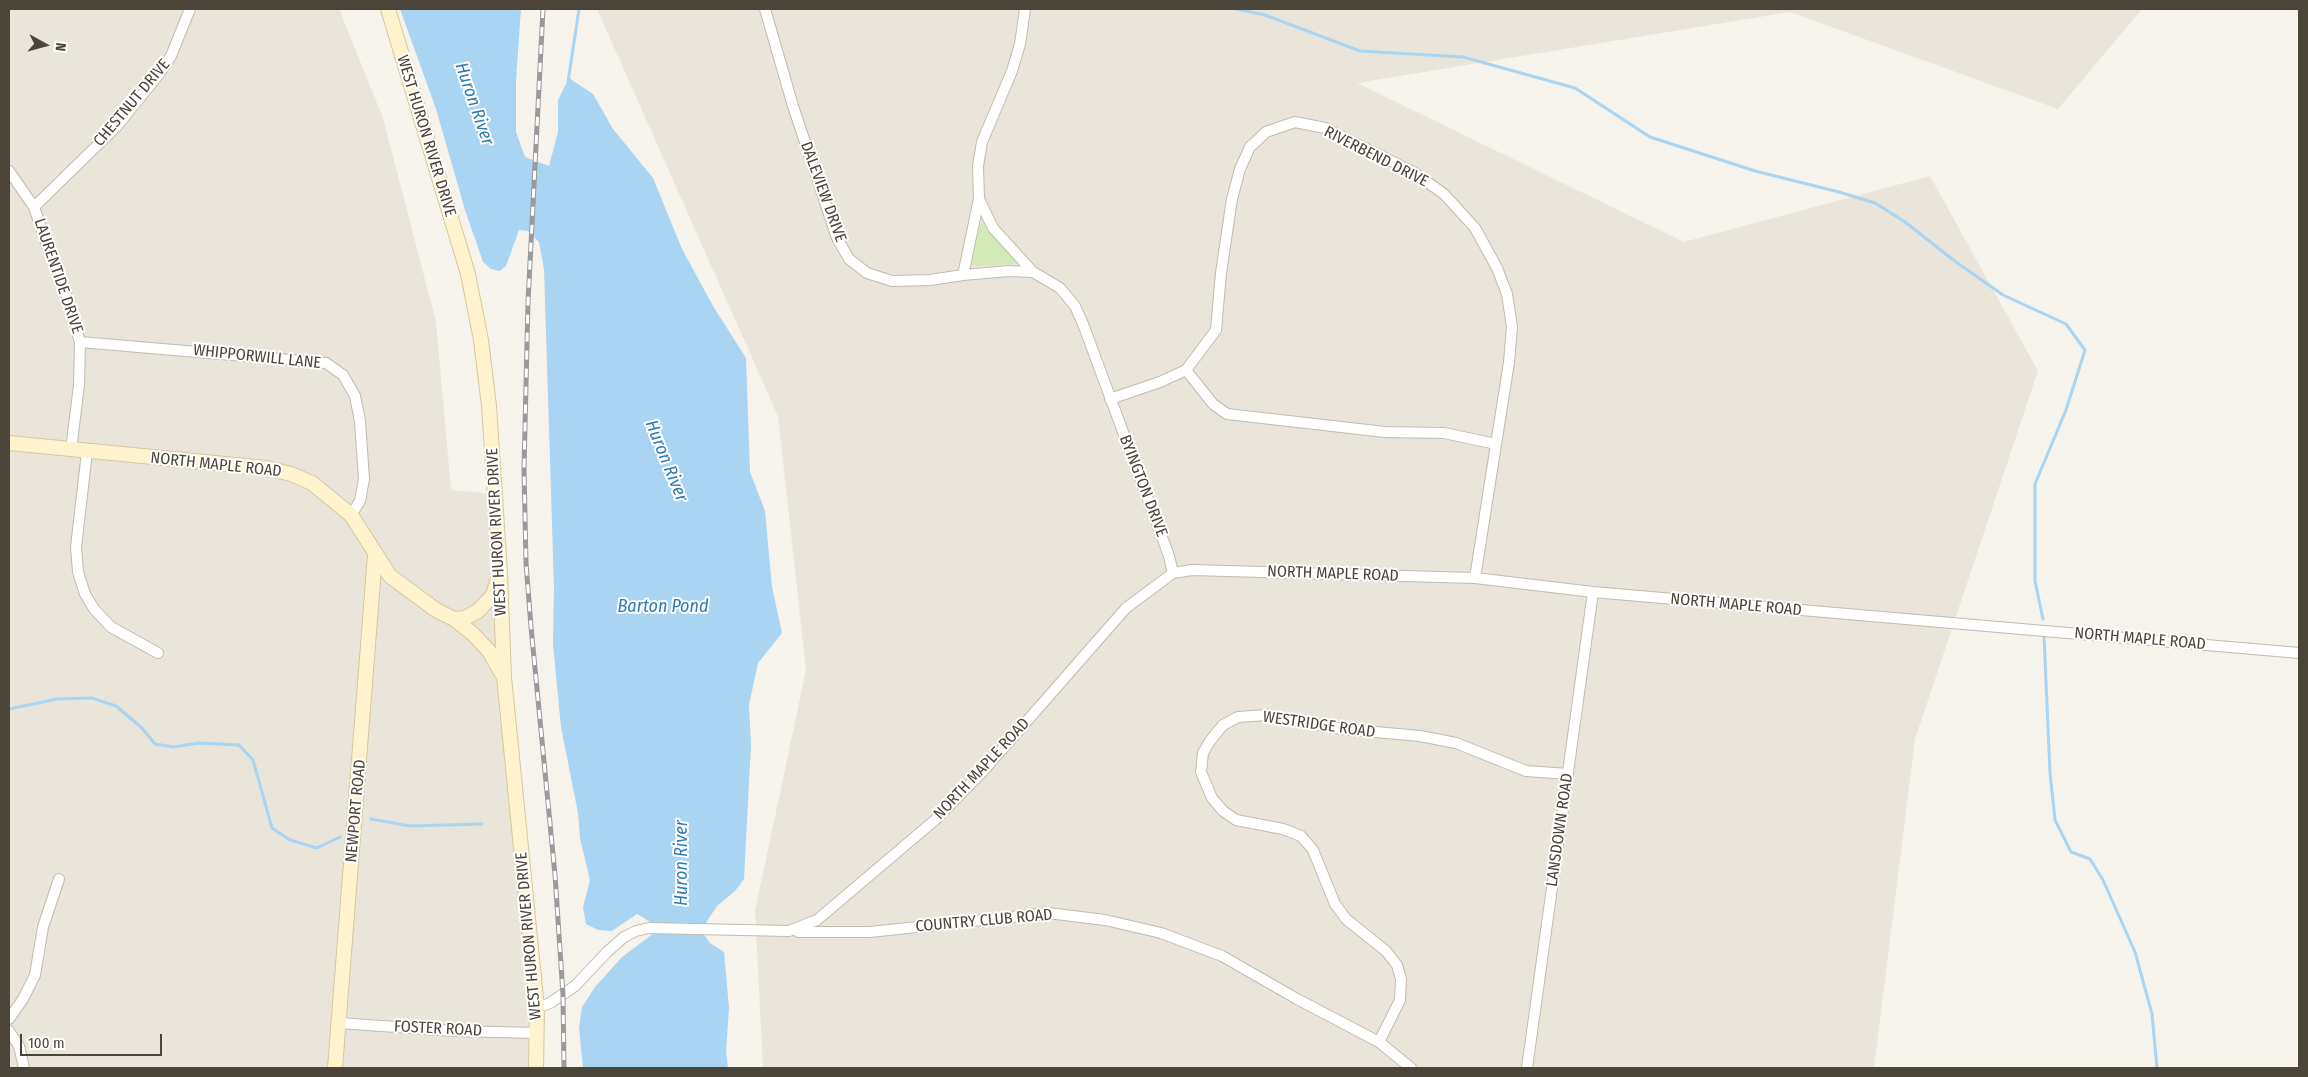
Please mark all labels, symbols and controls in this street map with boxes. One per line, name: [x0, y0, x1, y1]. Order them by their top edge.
north arrow: [20, 20, 70, 70]
text: N: [51, 42, 69, 52]
street label: WEST HURON RIVER DRIVE: [392, 53, 460, 219]
street label: CHESTNUT DRIVE: [90, 55, 174, 151]
water label: Huron River: [450, 60, 498, 148]
street label: RIVERBEND DRIVE: [1321, 123, 1431, 191]
street label: DALEVIEW DRIVE: [796, 139, 850, 245]
street label: LAURENTIDE DRIVE: [29, 216, 87, 336]
street label: WHIPPORWILL LANE: [192, 341, 322, 373]
water label: Huron River: [640, 417, 692, 505]
street label: BYINGTON DRIVE: [1115, 432, 1171, 540]
street label: WEST HURON RIVER DRIVE: [483, 448, 511, 616]
street label: NORTH MAPLE ROAD: [150, 449, 282, 481]
street label: NORTH MAPLE ROAD: [1267, 562, 1399, 586]
street label: NORTH MAPLE ROAD: [1670, 590, 1802, 620]
water label: Barton Pond: [617, 596, 709, 618]
street label: NORTH MAPLE ROAD: [2074, 624, 2206, 654]
street label: WESTRIDGE ROAD: [1262, 708, 1376, 742]
street label: NORTH MAPLE ROAD: [930, 714, 1034, 824]
street label: NEWPORT ROAD: [342, 759, 370, 863]
street label: LANSDOWN ROAD: [1543, 772, 1577, 888]
water label: Huron River: [671, 820, 693, 906]
street label: WEST HURON RIVER DRIVE: [512, 851, 546, 1021]
street label: COUNTRY CLUB ROAD: [915, 905, 1053, 937]
street label: FOSTER ROAD: [394, 1017, 482, 1041]
scale bar: [22, 1024, 165, 1056]
text: 100 m: [28, 1034, 65, 1052]

